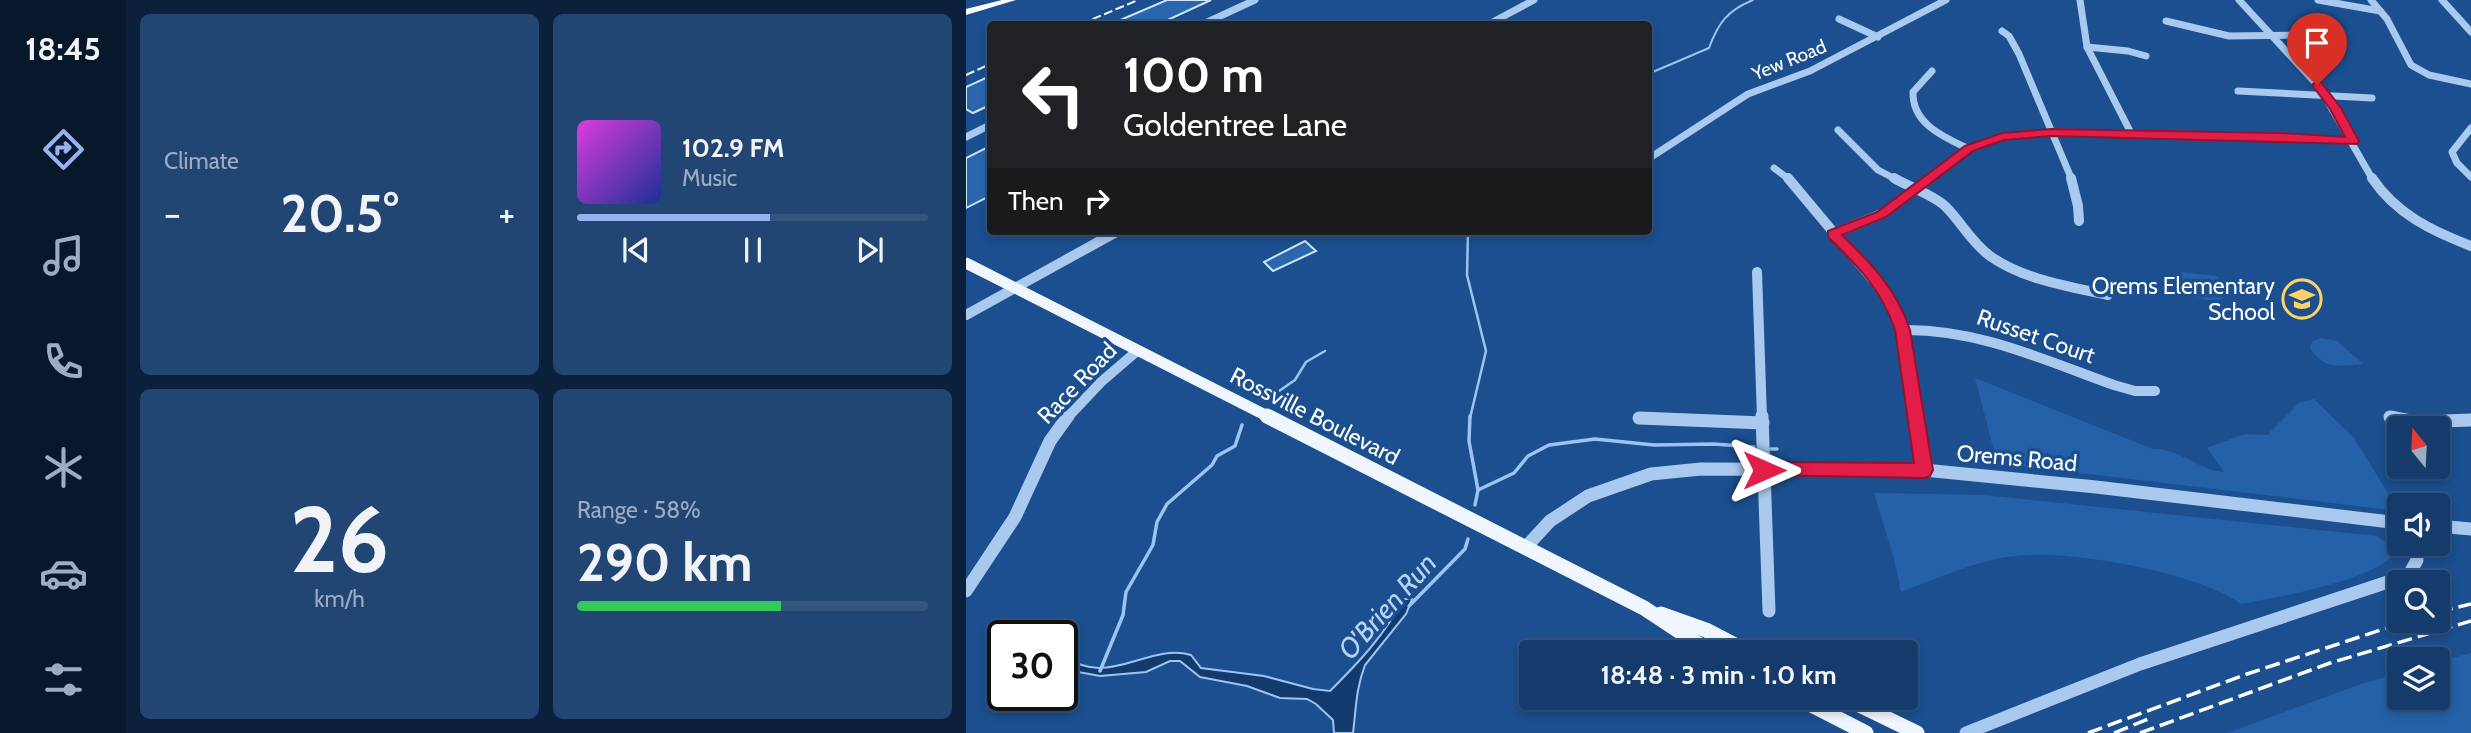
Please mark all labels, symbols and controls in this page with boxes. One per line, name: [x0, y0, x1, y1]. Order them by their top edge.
pin: [2287, 13, 2347, 85]
icon: arrive: [2298, 24, 2336, 62]
text: 18:45: [25, 29, 101, 68]
street label: Yew Road: [1748, 35, 1830, 86]
text: 100 m: [1123, 45, 1264, 104]
icon: left: [1008, 49, 1099, 140]
text: Goldentree Lane: [1123, 105, 1347, 144]
icon: directions: [39, 125, 88, 174]
text: 102.9 FM: [682, 132, 784, 164]
text: Climate: [164, 147, 239, 175]
text: Music: [682, 164, 737, 192]
text: 20.5°: [280, 182, 399, 245]
icon: right: [1078, 182, 1116, 220]
text: Then: [1008, 185, 1064, 217]
text: −: [164, 190, 181, 237]
text: +: [498, 190, 515, 237]
icon: music: [39, 231, 88, 280]
icon: previous: [617, 231, 655, 269]
icon: pause: [734, 231, 772, 269]
icon: next: [851, 231, 889, 269]
place label: Orems Elementary School: [2092, 272, 2276, 326]
school or university icon: Orems Elementary School: [2281, 278, 2323, 320]
street label: Russet Court: [1973, 303, 2099, 369]
icon: phone: [39, 337, 88, 386]
street label: Race Road: [1032, 337, 1122, 429]
street label: Rossville Boulevard: [1226, 361, 1404, 471]
north arrow: [2387, 416, 2450, 480]
map controls: [2387, 416, 2450, 710]
position arrow: [1727, 433, 1801, 507]
street label: Orems Road: [1955, 439, 2079, 477]
icon: climate: [39, 443, 88, 492]
text: 26: [290, 484, 389, 595]
button: sound: [2387, 493, 2450, 556]
text: Range · 58%: [577, 496, 701, 524]
text: 290 km: [577, 531, 753, 594]
water label: O'Brien Run: [1331, 546, 1443, 666]
icon: car: [39, 549, 88, 598]
button: search: [2387, 570, 2450, 633]
text: km/h: [314, 585, 365, 613]
speed limit sign: 30: [987, 620, 1078, 711]
button: layers: [2387, 647, 2450, 710]
icon: filters: [39, 655, 88, 704]
text: 18:48 · 3 min · 1.0 km: [1601, 659, 1836, 691]

